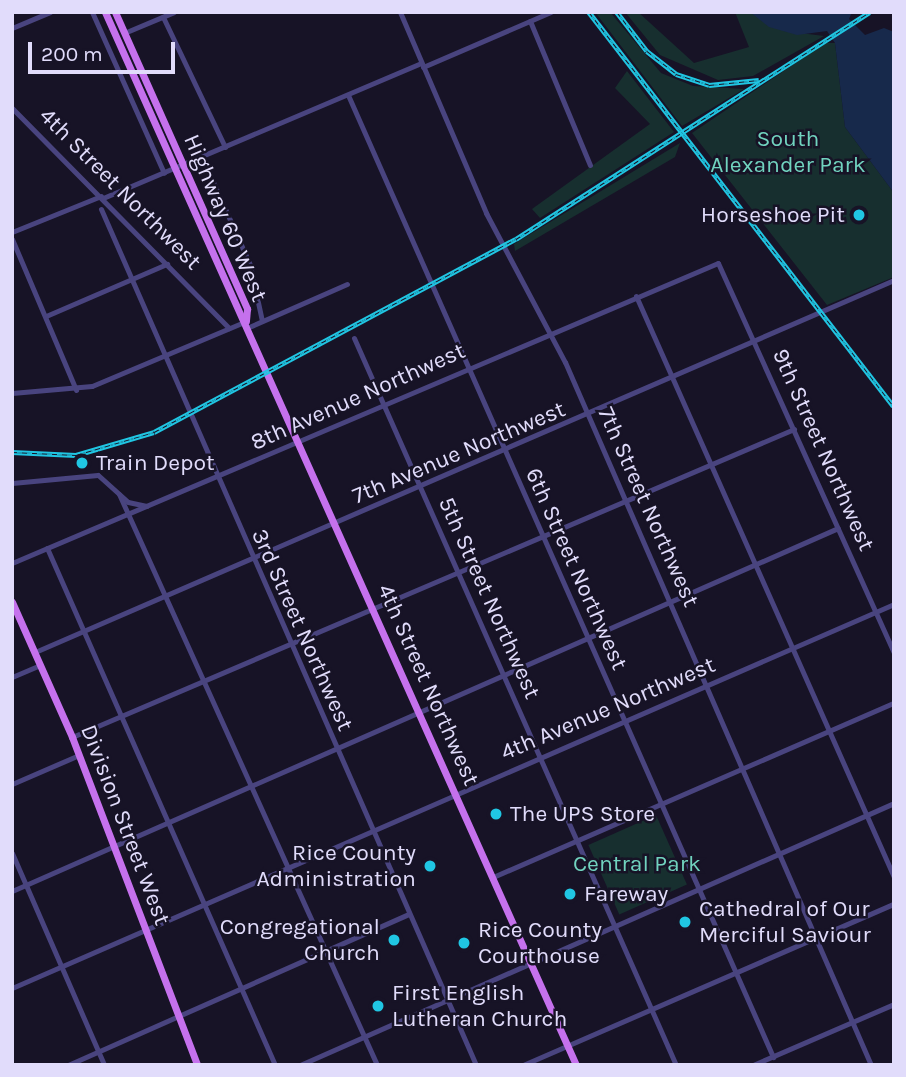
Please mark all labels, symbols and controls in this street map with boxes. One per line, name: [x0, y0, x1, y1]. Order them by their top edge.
scale bar: [32, 28, 178, 72]
text: 200 m: [41, 42, 103, 66]
street label: 4th Street Northwest: [33, 102, 207, 276]
park label: South Alexander Park: [710, 125, 866, 179]
street label: Highway 60 West: [177, 130, 273, 306]
place label: Horseshoe Pit: [701, 201, 845, 229]
marker: Horseshoe Pit: [851, 207, 867, 223]
street label: 8th Avenue Northwest: [247, 337, 469, 457]
street label: 9th Street Northwest: [766, 345, 880, 555]
street label: 7th Avenue Northwest: [349, 396, 569, 510]
street label: 7th Street Northwest: [592, 403, 704, 611]
place label: Train Depot: [96, 449, 215, 477]
marker: Train Depot: [74, 455, 90, 471]
street label: 6th Street Northwest: [519, 464, 633, 674]
street label: 5th Street Northwest: [432, 493, 546, 703]
street label: 3rd Street Northwest: [245, 525, 359, 735]
street label: 4th Street Northwest: [371, 580, 485, 790]
street label: 4th Avenue Northwest: [497, 651, 719, 767]
street label: Division Street West: [74, 721, 176, 929]
place label: The UPS Store: [510, 800, 655, 828]
marker: The UPS Store: [488, 806, 504, 822]
place label: Rice County Administration: [256, 839, 416, 893]
park label: Central Park: [573, 850, 701, 878]
marker: Rice County Administration: [422, 858, 438, 874]
place label: Fareway: [584, 880, 668, 908]
marker: Fareway: [562, 886, 578, 902]
place label: Cathedral of Our Merciful Saviour: [699, 895, 871, 949]
place label: Congregational Church: [220, 913, 380, 967]
marker: Cathedral of Our Merciful Saviour: [677, 914, 693, 930]
place label: Rice County Courthouse: [478, 916, 602, 970]
marker: Congregational Church: [386, 932, 402, 948]
marker: Rice County Courthouse: [456, 935, 472, 951]
place label: First English Lutheran Church: [392, 979, 567, 1033]
marker: First English Lutheran Church: [370, 998, 386, 1014]

